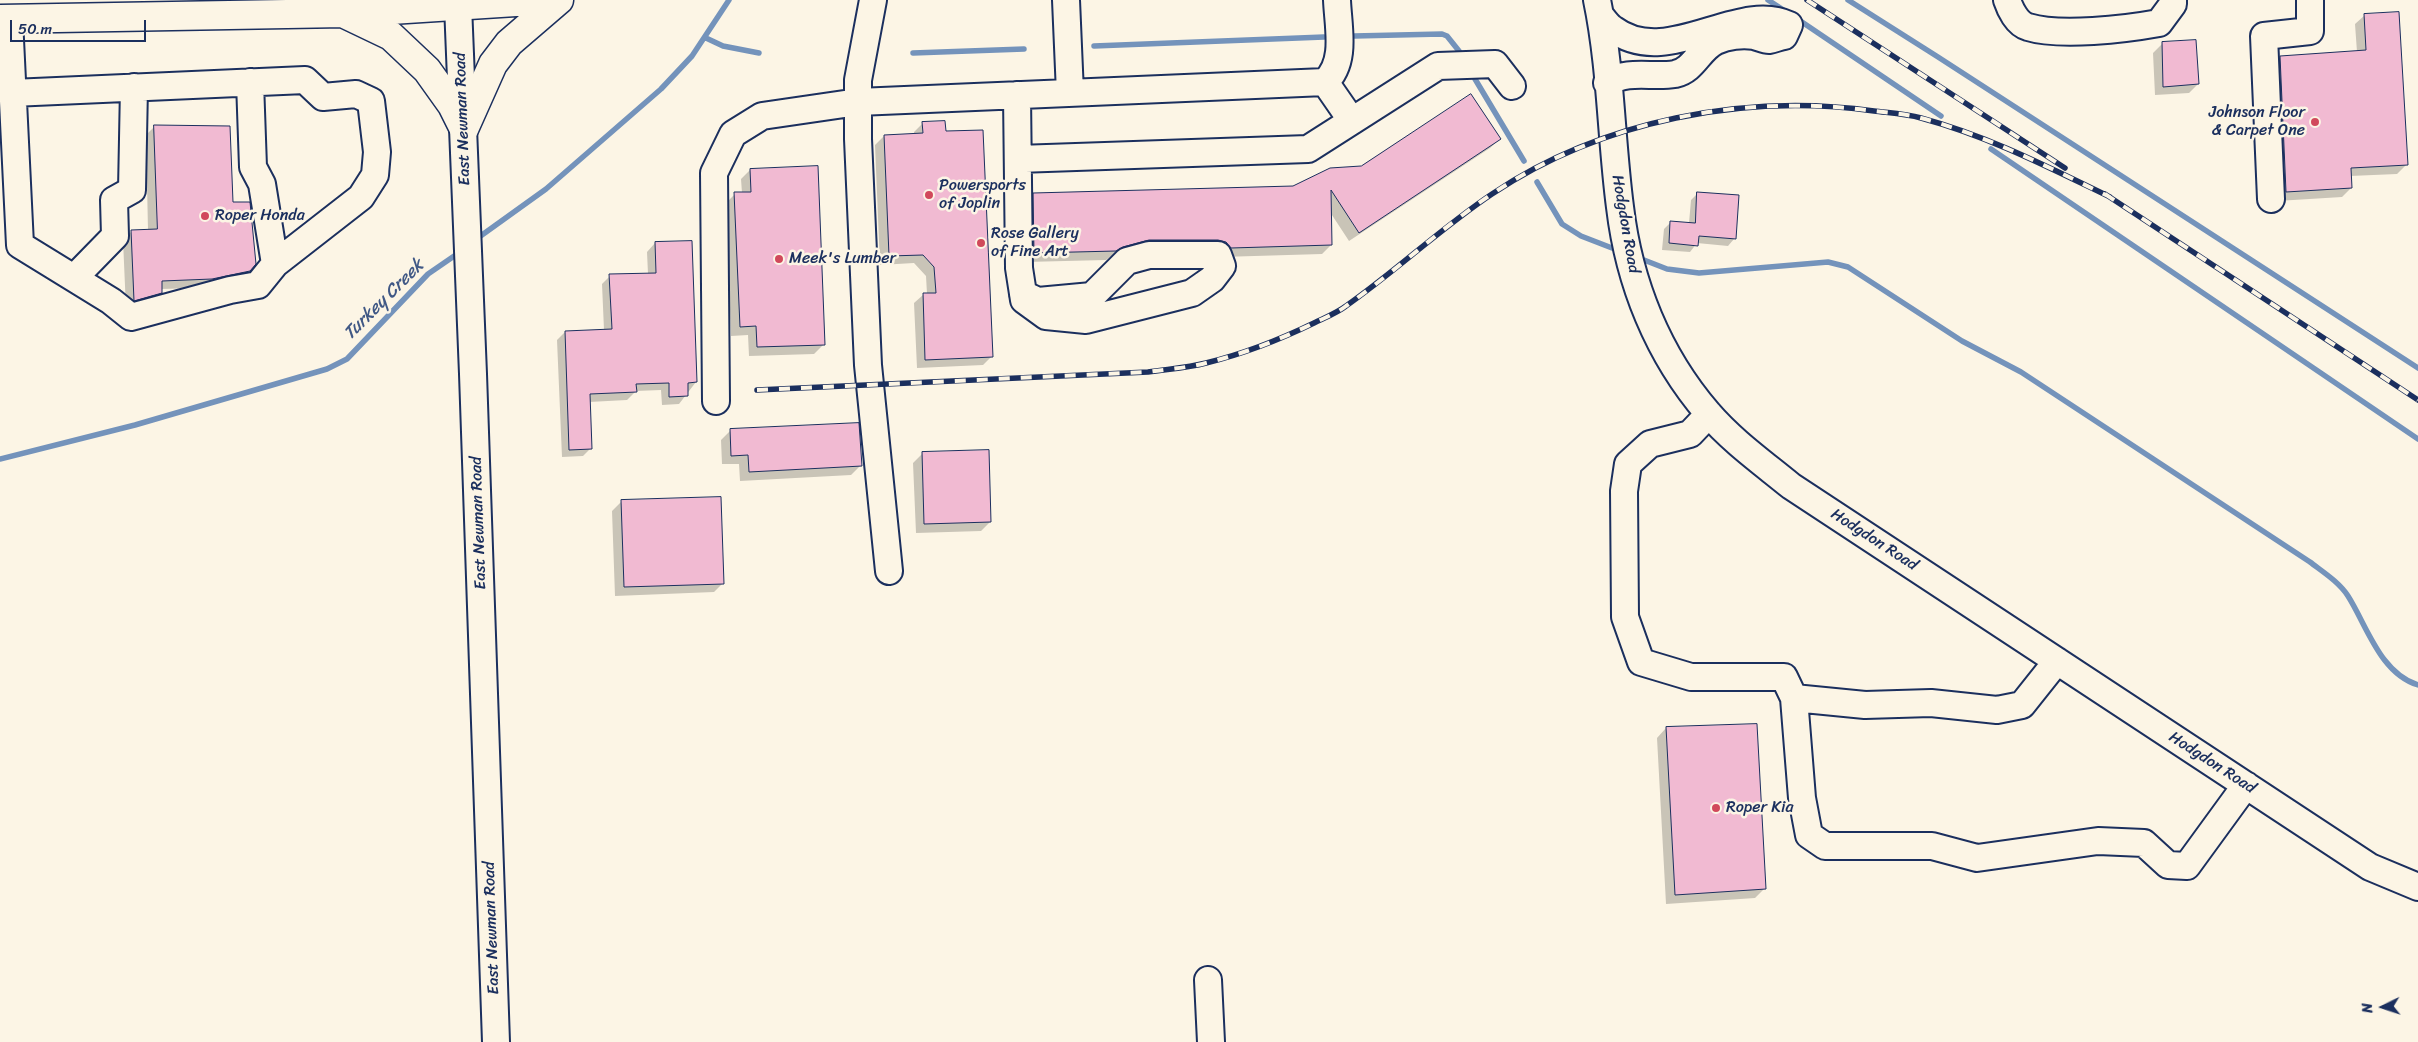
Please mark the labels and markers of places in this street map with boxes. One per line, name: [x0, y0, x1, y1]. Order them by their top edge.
place label: Johnson Floor & Carpet One: [2209, 103, 2305, 141]
marker: Johnson Floor & Carpet One: [2309, 116, 2321, 128]
place label: Powersports of Joplin: [939, 176, 1026, 214]
marker: Powersports of Joplin: [923, 189, 935, 201]
place label: Roper Honda: [215, 206, 305, 226]
marker: Roper Honda: [199, 210, 211, 222]
place label: Rose Gallery of Fine Art: [991, 224, 1079, 262]
marker: Rose Gallery of Fine Art: [975, 237, 987, 249]
place label: Meek's Lumber: [789, 249, 896, 269]
marker: Meek's Lumber: [773, 253, 785, 265]
place label: Roper Kia: [1726, 798, 1793, 818]
marker: Roper Kia: [1710, 802, 1722, 814]

